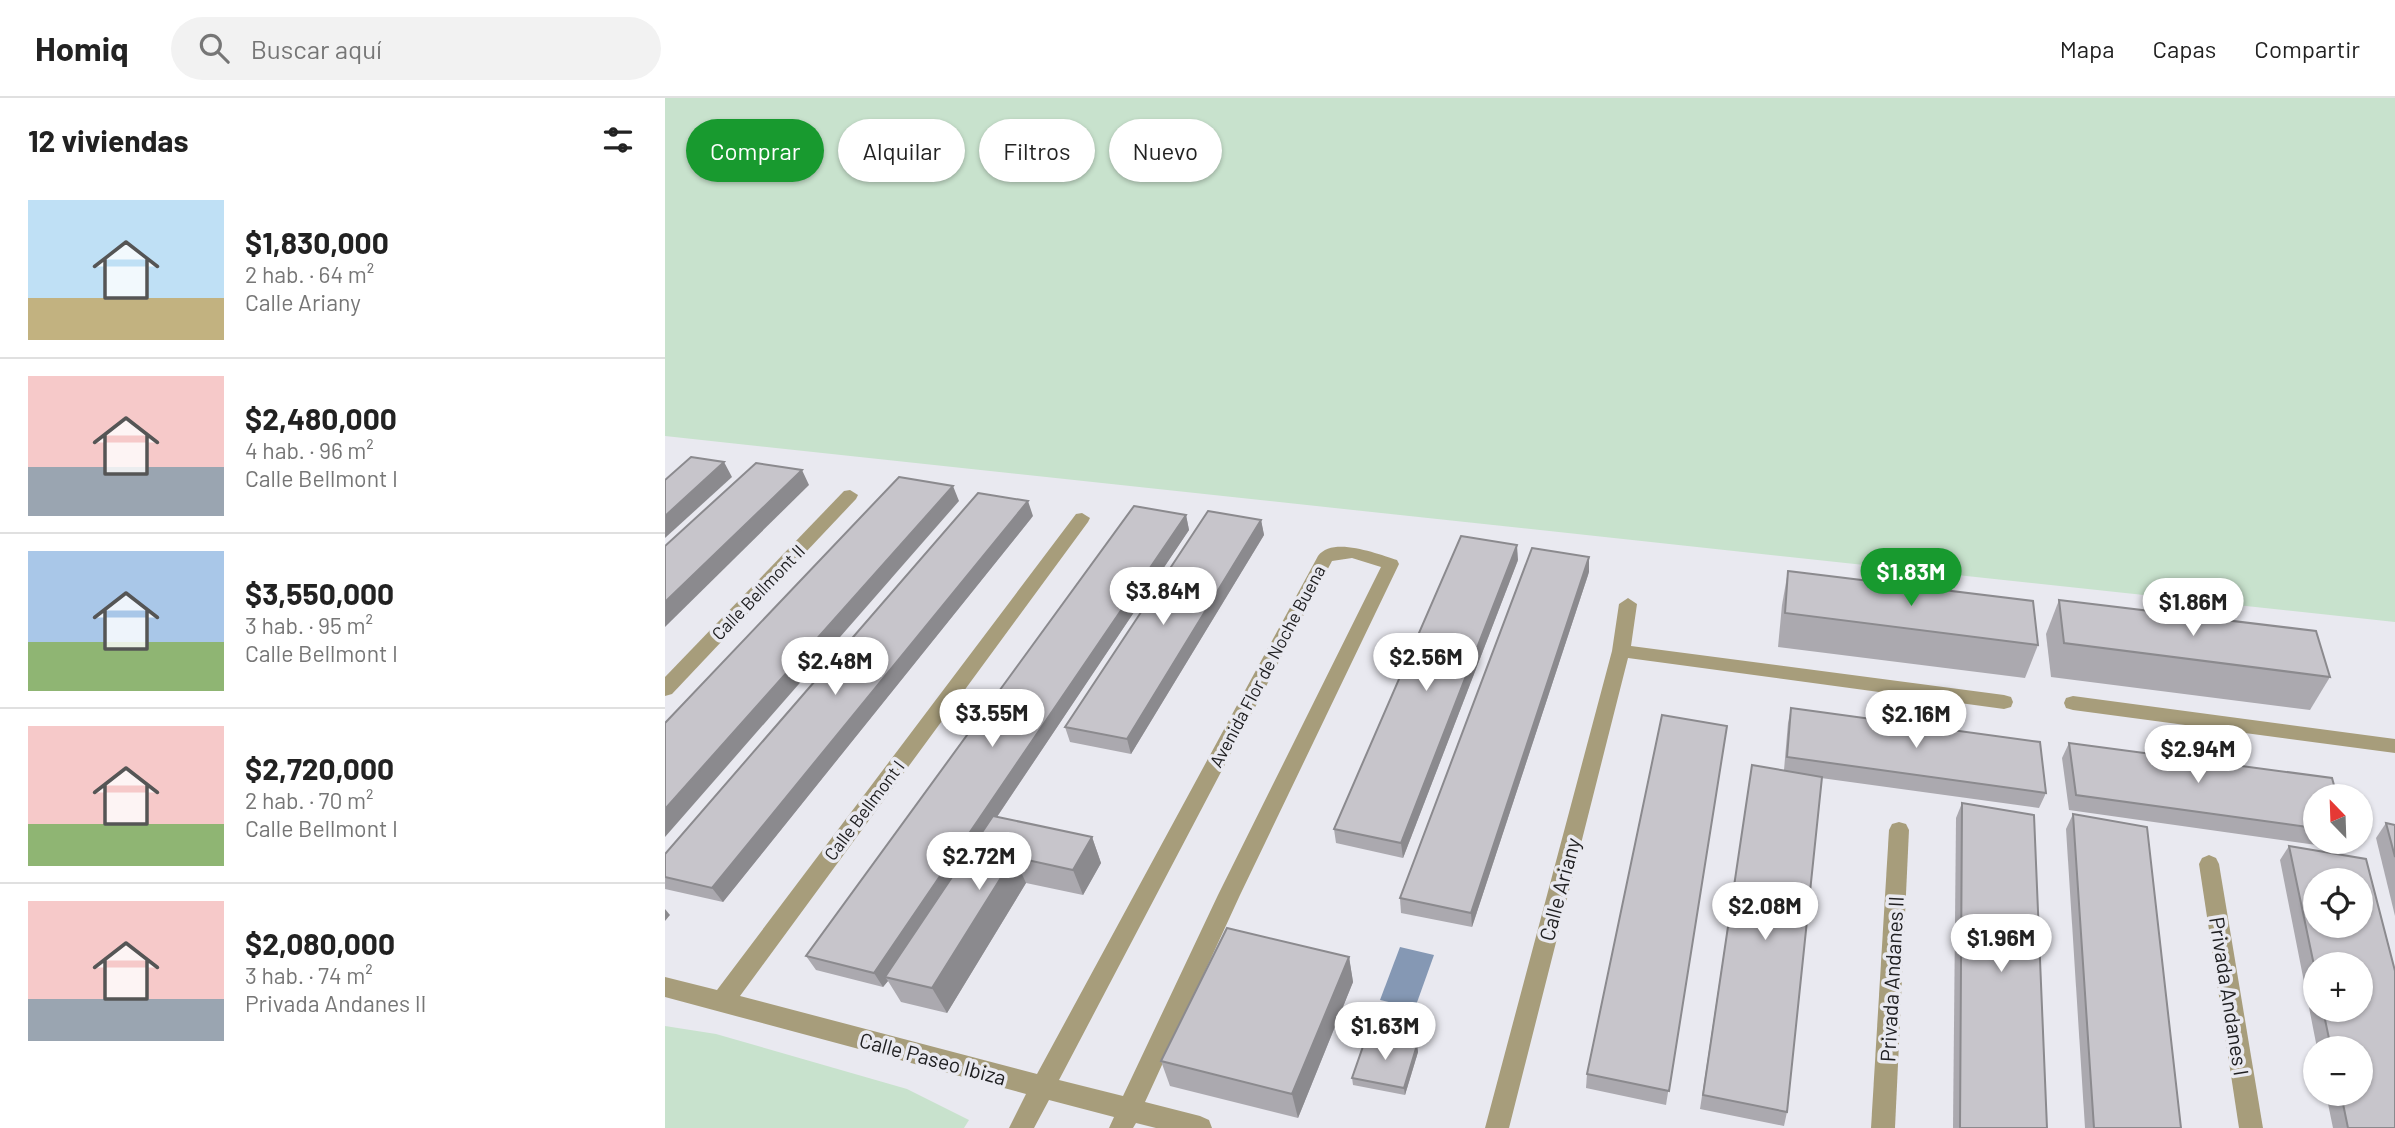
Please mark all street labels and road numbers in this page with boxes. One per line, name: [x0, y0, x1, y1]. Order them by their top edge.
street label: Calle Bellmont II: [707, 540, 809, 644]
street label: Avenida Flor de Noche Buena: [1204, 561, 1330, 771]
street label: Calle Bellmont I: [819, 756, 909, 864]
street label: Calle Ariany: [1533, 834, 1585, 943]
street label: Privada Andanes II: [1874, 896, 1908, 1062]
street label: Privada Andanes I: [2205, 915, 2255, 1077]
street label: Calle Paseo Ibiza: [857, 1026, 1009, 1090]

